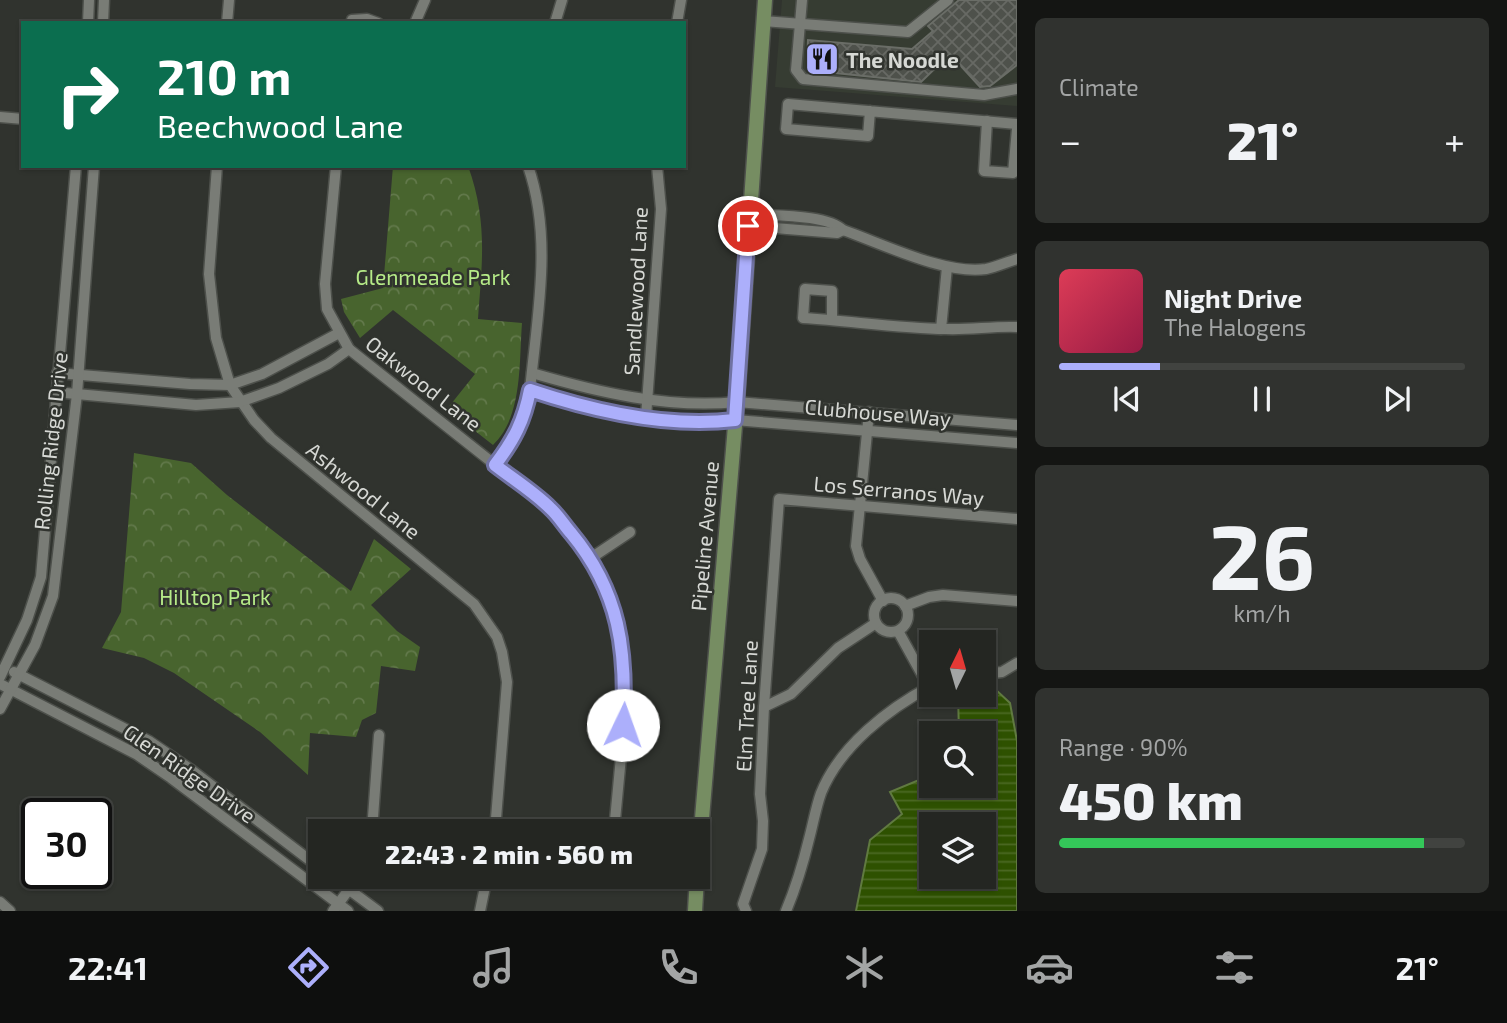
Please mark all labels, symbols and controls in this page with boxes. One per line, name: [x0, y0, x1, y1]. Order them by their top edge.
restaurant icon: The Noodle: [803, 40, 841, 78]
text: 210 m: [157, 46, 291, 105]
place label: The Noodle: [846, 47, 959, 72]
icon: right: [42, 49, 133, 140]
text: Climate: [1059, 73, 1139, 101]
text: Beechwood Lane: [157, 106, 403, 144]
text: 21°: [1227, 108, 1298, 170]
text: −: [1059, 117, 1081, 163]
text: +: [1444, 117, 1465, 163]
pin: [718, 196, 778, 256]
street label: Sandlewood Lane: [618, 206, 652, 376]
icon: arrive: [729, 207, 767, 245]
park label: Glenmeade Park: [355, 264, 511, 289]
text: Night Drive: [1164, 282, 1302, 313]
text: The Halogens: [1164, 313, 1306, 341]
street label: Oakwood Lane: [361, 330, 487, 436]
street label: Rolling Ridge Drive: [28, 351, 72, 531]
icon: previous: [1108, 380, 1146, 418]
icon: pause: [1243, 380, 1281, 418]
icon: next: [1378, 380, 1416, 418]
street label: Clubhouse Way: [804, 393, 952, 431]
street label: Ashwood Lane: [302, 436, 426, 544]
street label: Pipeline Avenue: [685, 460, 723, 612]
street label: Los Serranos Way: [813, 470, 985, 510]
text: 26: [1209, 499, 1315, 608]
park label: Hilltop Park: [159, 584, 271, 609]
text: km/h: [1233, 599, 1291, 627]
north arrow: [919, 630, 996, 707]
map controls: [919, 630, 996, 889]
street label: Elm Tree Lane: [730, 639, 762, 773]
position arrow: [586, 688, 660, 762]
street label: Glen Ridge Drive: [119, 718, 261, 828]
button: search: [919, 721, 996, 798]
text: Range · 90%: [1059, 733, 1188, 761]
text: 450 km: [1059, 768, 1243, 830]
speed limit sign: 30: [21, 798, 112, 889]
button: layers: [919, 812, 996, 889]
text: 22:43 · 2 min · 560 m: [385, 838, 633, 869]
icon: directions: [284, 943, 333, 992]
icon: music: [469, 943, 518, 992]
icon: phone: [654, 943, 703, 992]
icon: climate: [840, 943, 889, 992]
icon: car: [1025, 943, 1074, 992]
icon: filters: [1210, 943, 1259, 992]
text: 22:41: [68, 948, 148, 986]
text: 21°: [1395, 948, 1439, 986]

